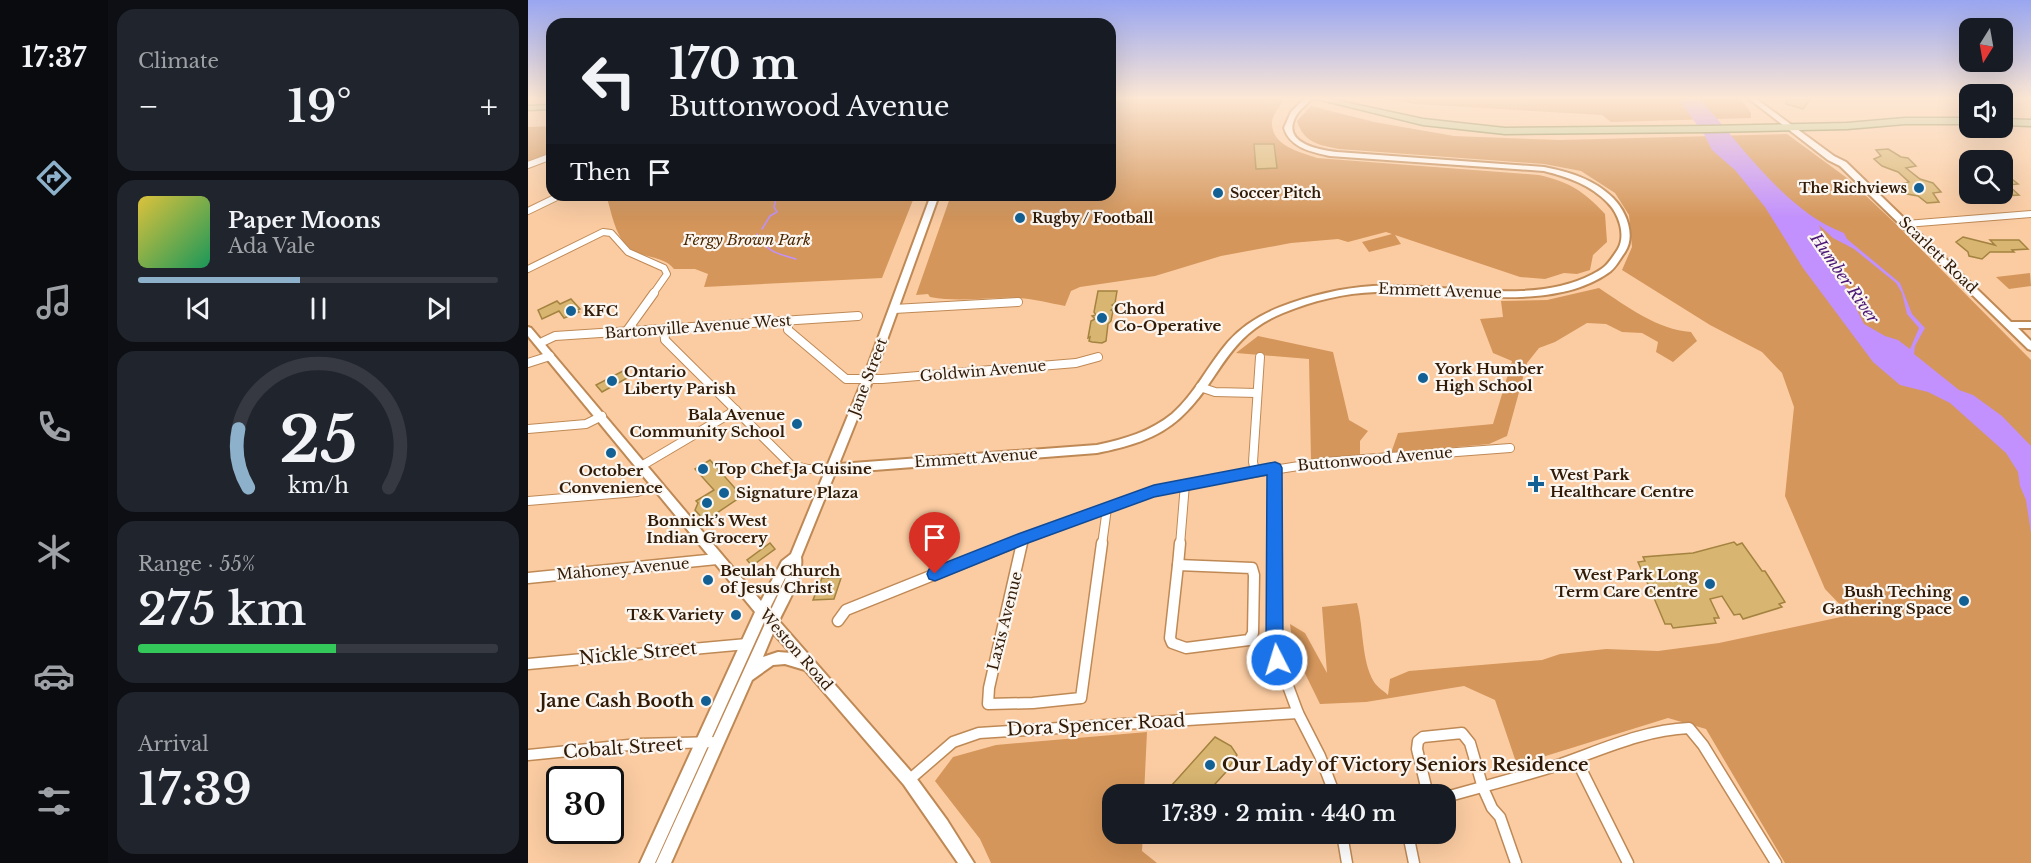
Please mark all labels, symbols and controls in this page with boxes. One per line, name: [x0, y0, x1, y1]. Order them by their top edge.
north arrow: [1959, 18, 2013, 72]
map controls: [1959, 18, 2013, 204]
text: 170 m: [669, 38, 798, 90]
text: 17:37: [22, 41, 86, 74]
icon: left: [570, 42, 648, 120]
text: Climate: [138, 49, 219, 73]
text: 19°: [287, 78, 352, 134]
button: sound: [1959, 84, 2013, 138]
text: −: [138, 86, 159, 127]
text: +: [480, 86, 498, 127]
text: Buttonwood Avenue: [669, 90, 949, 123]
button: search: [1959, 150, 2013, 204]
icon: arrive: [643, 156, 676, 189]
icon: directions: [33, 157, 75, 199]
text: Then: [570, 159, 631, 186]
place label: The Richviews: [1799, 179, 1907, 197]
marker: The Richviews: [1912, 181, 1926, 195]
place label: Soccer Pitch: [1230, 184, 1321, 202]
marker: Soccer Pitch: [1211, 186, 1225, 200]
text: Paper Moons: [228, 207, 381, 234]
place label: Rugby / Football: [1032, 209, 1153, 227]
marker: Rugby / Football: [1013, 211, 1027, 225]
street label: Scarlett Road: [1895, 212, 1982, 297]
water label: Humber River: [1806, 228, 1884, 328]
park label: Fergy Brown Park: [682, 230, 811, 249]
text: Ada Vale: [228, 234, 315, 258]
street label: Emmett Avenue: [1378, 279, 1502, 302]
icon: music: [33, 281, 75, 323]
icon: previous: [182, 292, 215, 325]
icon: pause: [302, 292, 335, 325]
icon: next: [422, 292, 455, 325]
place label: Chord Co-Operative: [1114, 299, 1222, 335]
place label: KFC: [583, 301, 618, 320]
marker: KFC: [564, 304, 578, 318]
street label: Bartonville Avenue West: [604, 310, 792, 343]
marker: Chord Co-Operative: [1095, 311, 1109, 325]
street label: Jane Street: [843, 335, 891, 420]
street label: Goldwin Avenue: [919, 356, 1047, 385]
place label: York Humber High School: [1434, 359, 1544, 395]
place label: Ontario Liberty Parish: [624, 362, 736, 398]
marker: York Humber High School: [1416, 371, 1430, 385]
marker: Ontario Liberty Parish: [605, 374, 619, 388]
text: 25: [279, 402, 357, 480]
place label: Bala Avenue Community School: [629, 405, 786, 441]
icon: phone: [33, 406, 75, 448]
marker: Bala Avenue Community School: [790, 417, 804, 431]
street label: Buttonwood Avenue: [1297, 442, 1453, 475]
street label: Emmett Avenue: [914, 444, 1038, 471]
marker: October Convenience: [604, 446, 618, 460]
place label: Top Chef Ja Cuisine: [715, 459, 872, 478]
place label: October Convenience: [559, 461, 663, 497]
marker: Top Chef Ja Cuisine: [696, 462, 710, 476]
place label: West Park Healthcare Centre: [1549, 465, 1694, 501]
text: km/h: [288, 473, 349, 500]
marker: West Park Healthcare Centre: [1527, 475, 1545, 493]
place label: Signature Plaza: [736, 483, 859, 502]
marker: Signature Plaza: [717, 486, 731, 500]
marker: Bonnick’s West Indian Grocery: [700, 496, 714, 510]
place label: Bonnick’s West Indian Grocery: [646, 511, 768, 547]
pin: [909, 512, 960, 574]
icon: arrive: [918, 521, 951, 554]
icon: climate: [33, 531, 75, 573]
text: Range · 55%: [138, 552, 255, 576]
street label: Mahoney Avenue: [556, 553, 690, 584]
place label: Beulah Church of Jesus Christ: [720, 561, 841, 597]
place label: West Park Long Term Care Centre: [1555, 565, 1699, 601]
street label: Laxis Avenue: [983, 570, 1026, 672]
marker: Beulah Church of Jesus Christ: [701, 573, 715, 587]
marker: West Park Long Term Care Centre: [1703, 577, 1717, 591]
text: 275 km: [138, 581, 306, 637]
place label: Bush Teching Gathering Space: [1822, 582, 1953, 618]
marker: Bush Teching Gathering Space: [1957, 594, 1971, 608]
street label: Weston Road: [755, 604, 837, 694]
place label: T&K Variety: [627, 605, 724, 624]
marker: T&K Variety: [729, 608, 743, 622]
position arrow: [1245, 628, 1309, 692]
street label: Nickle Street: [578, 637, 698, 669]
icon: car: [33, 655, 75, 697]
place label: Jane Cash Booth: [535, 690, 694, 712]
marker: Jane Cash Booth: [699, 694, 713, 708]
street label: Dora Spencer Road: [1006, 709, 1186, 741]
text: Arrival: [138, 732, 209, 756]
street label: Cobalt Street: [562, 733, 684, 763]
place label: Our Lady of Victory Seniors Residence: [1222, 754, 1588, 776]
marker: Our Lady of Victory Seniors Residence: [1203, 758, 1217, 772]
text: 17:39: [138, 761, 252, 817]
speed limit sign: 30: [546, 766, 624, 844]
icon: filters: [33, 780, 75, 822]
text: 17:39 · 2 min · 440 m: [1162, 800, 1396, 827]

